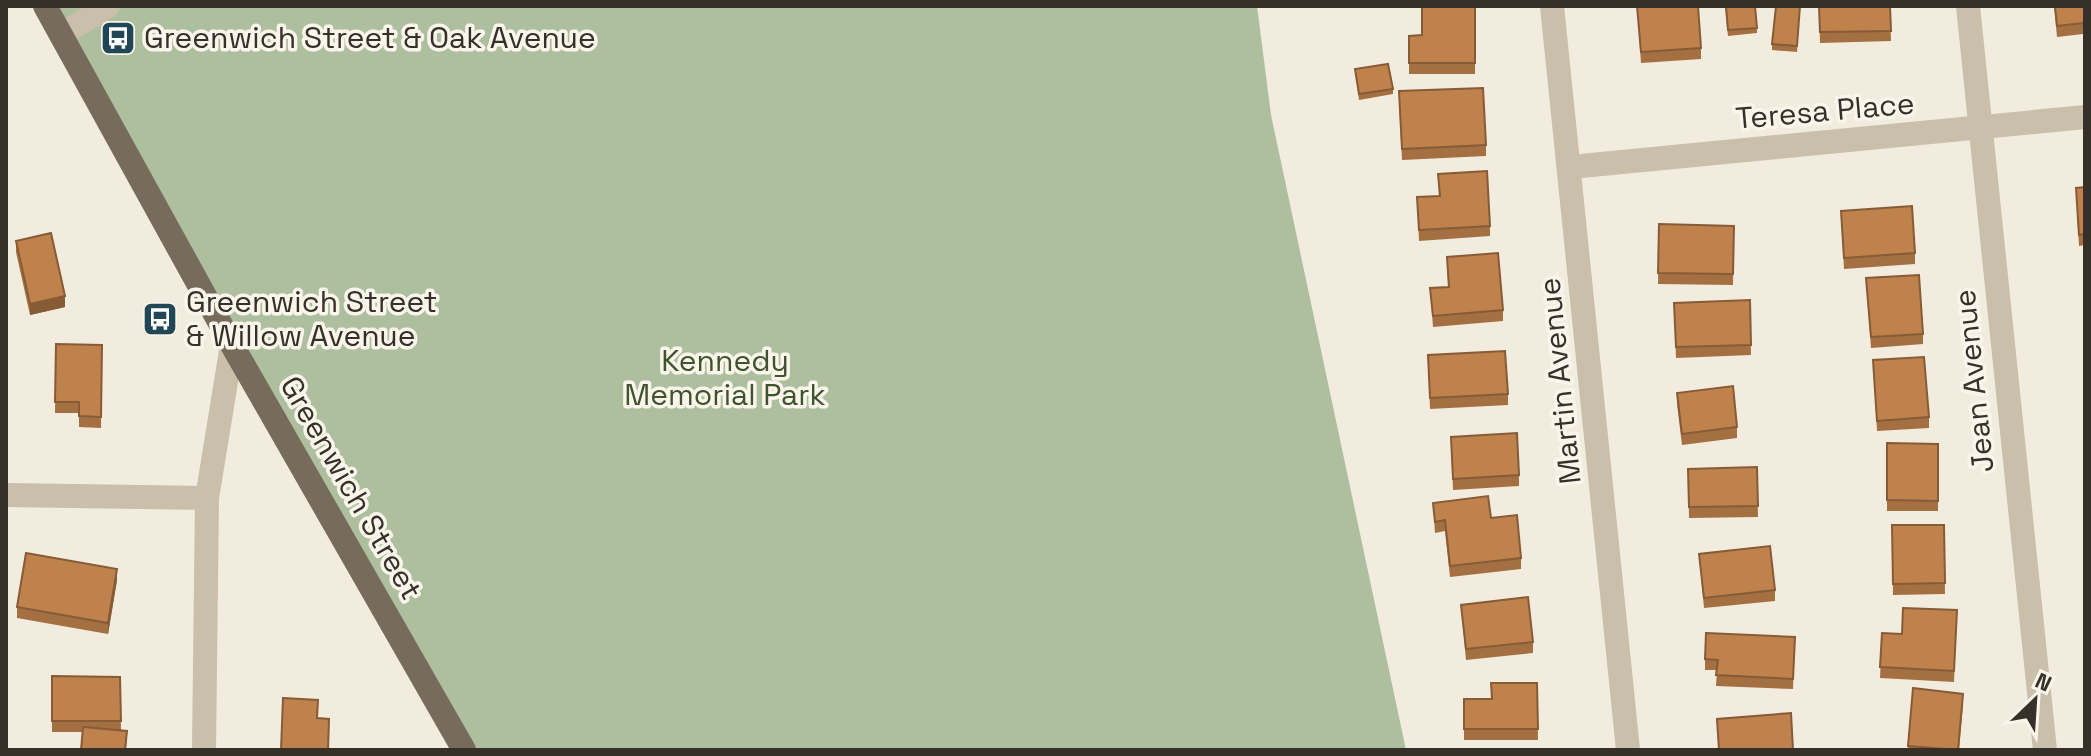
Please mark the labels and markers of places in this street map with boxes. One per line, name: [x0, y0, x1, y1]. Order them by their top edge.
place label: Greenwich Street & Oak Avenue: [144, 18, 596, 57]
bus stop icon: Greenwich Street & Oak Avenue: [99, 19, 137, 57]
place label: Greenwich Street & Willow Avenue: [186, 282, 437, 355]
bus stop icon: Greenwich Street & Willow Avenue: [141, 300, 179, 338]

